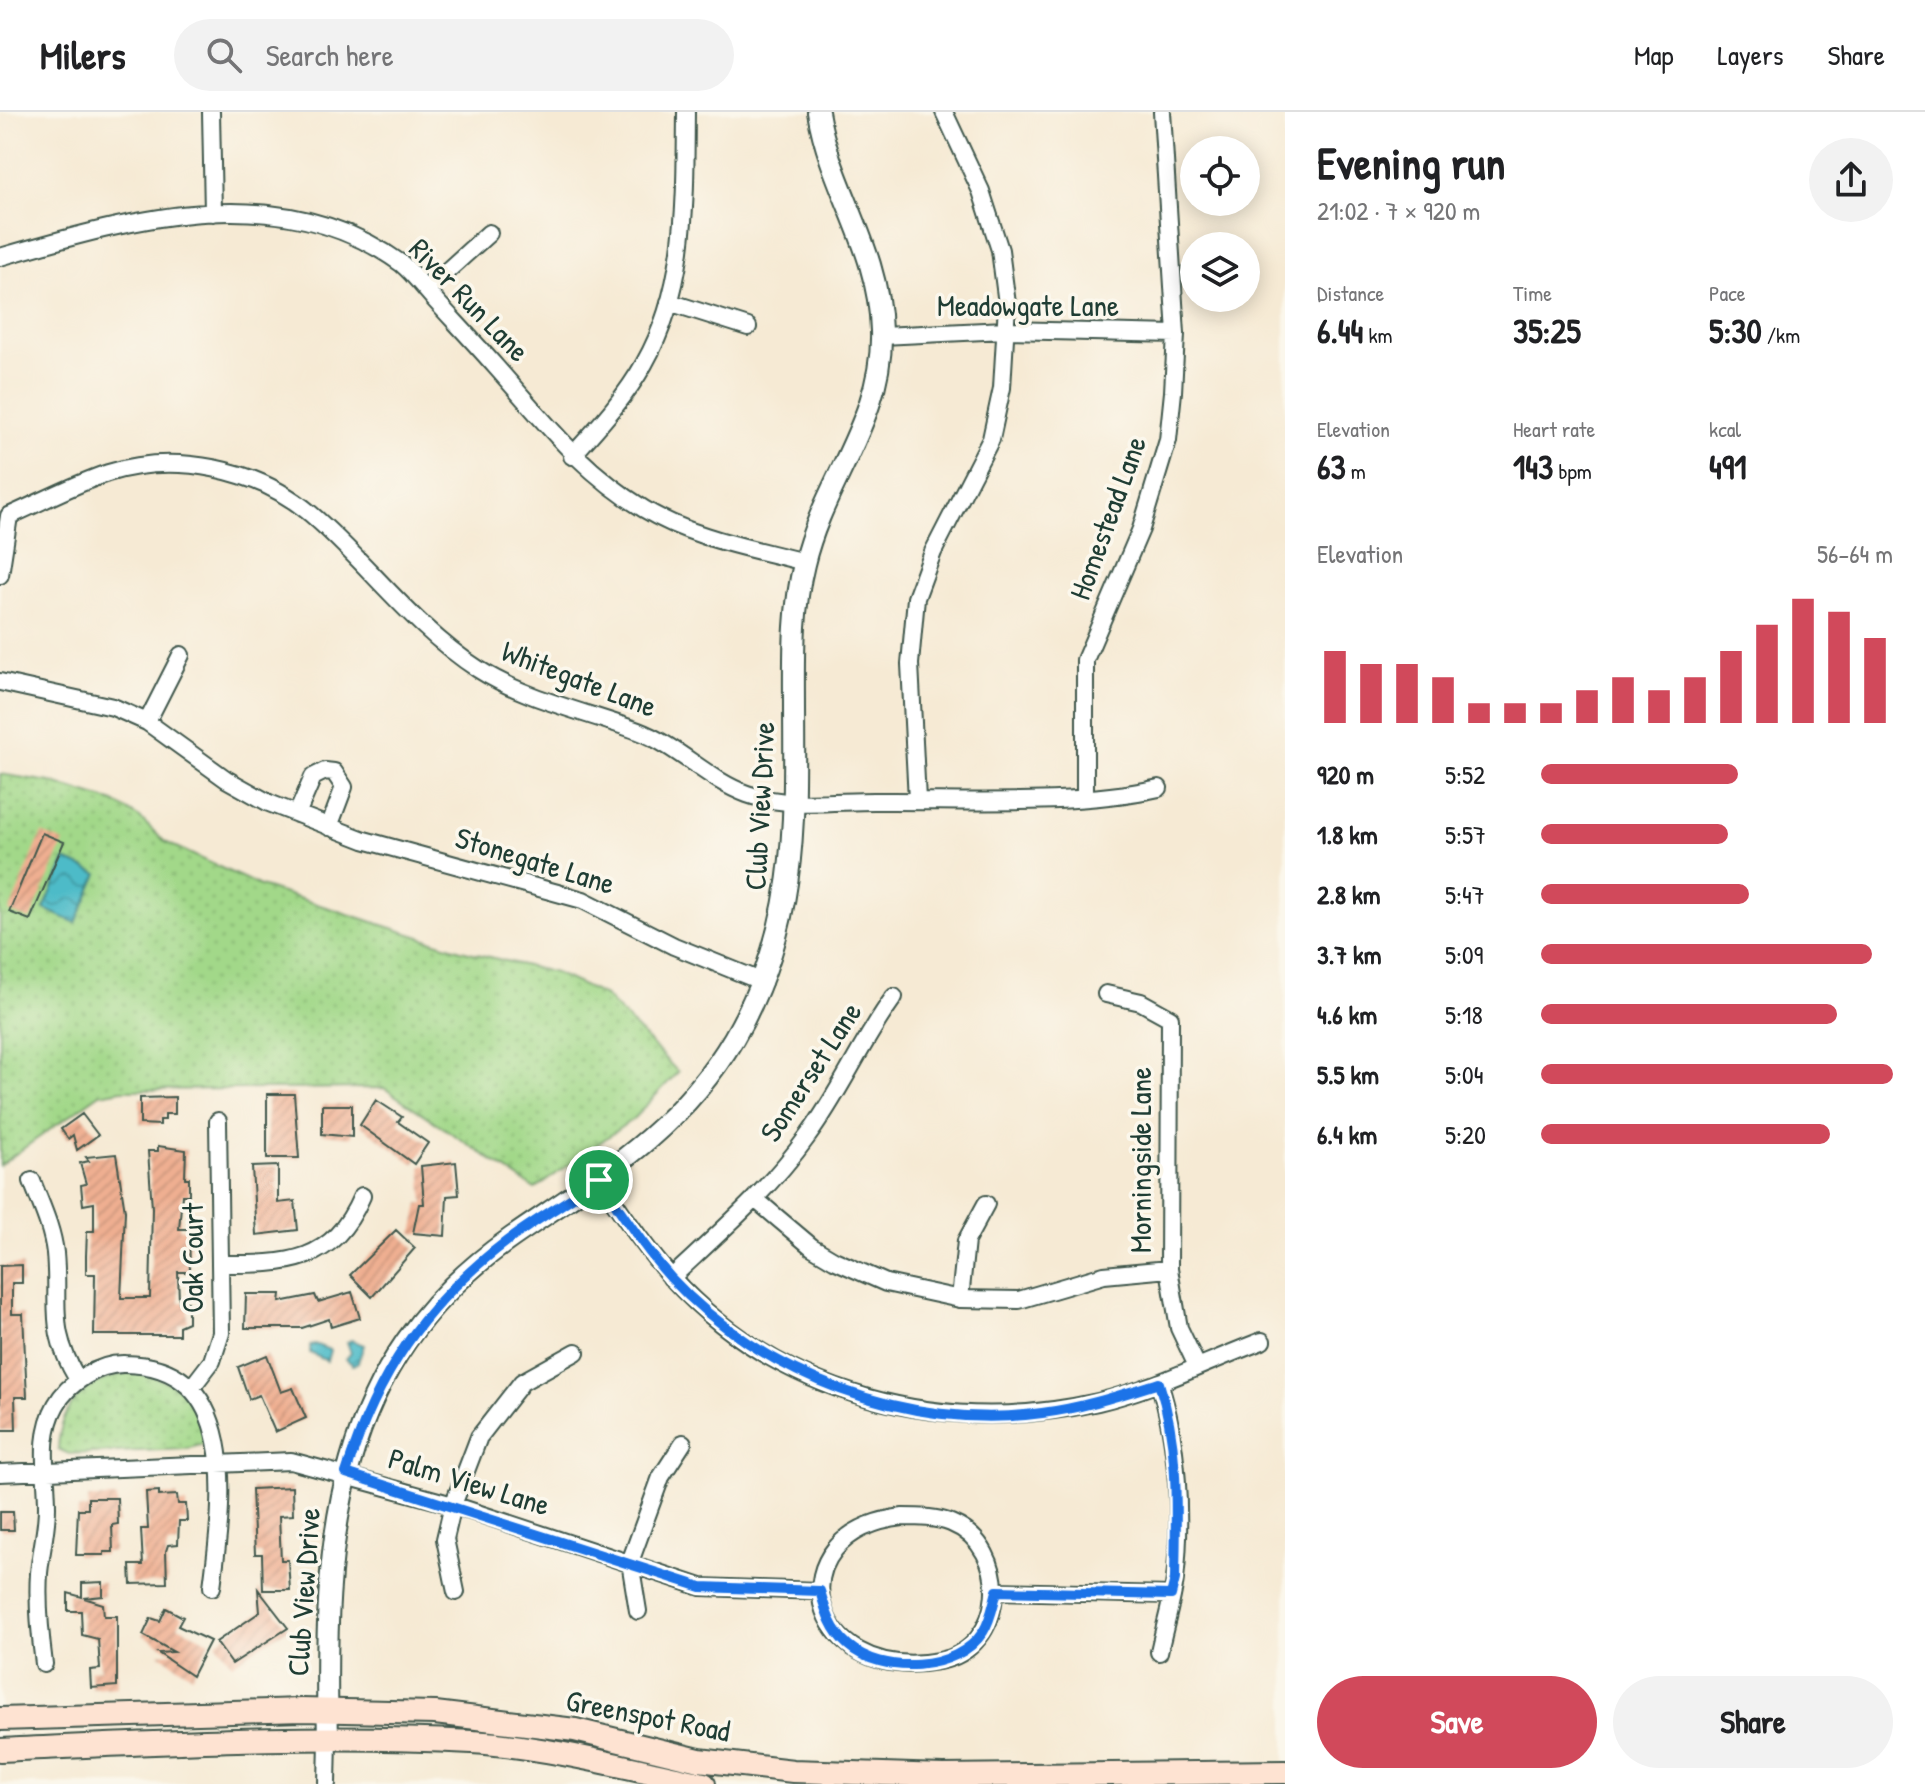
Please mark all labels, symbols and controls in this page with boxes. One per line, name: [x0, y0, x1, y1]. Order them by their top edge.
search box: [174, 19, 734, 91]
text: Milers: [40, 29, 126, 81]
icon: search: [202, 33, 246, 77]
text: Search here: [266, 35, 394, 75]
text: Map: [1634, 36, 1674, 74]
text: Layers: [1718, 36, 1783, 74]
text: Share: [1827, 36, 1885, 74]
text: Evening run: [1317, 133, 1505, 193]
map controls: [1180, 136, 1260, 312]
button: locate: [1180, 136, 1260, 216]
button: share: [1809, 138, 1893, 222]
text: 21:02 · 7 × 920 m: [1317, 193, 1480, 228]
street label: River Run Lane: [401, 229, 539, 370]
button: layers: [1180, 232, 1260, 312]
text: Distance: [1317, 278, 1384, 308]
text: Time: [1513, 278, 1552, 308]
text: Pace: [1709, 278, 1746, 308]
street label: Meadowgate Lane: [937, 285, 1119, 325]
text: 6.44: [1317, 308, 1363, 354]
text: 35:25: [1513, 308, 1581, 354]
text: 5:30: [1709, 308, 1762, 354]
text: km: [1363, 320, 1393, 350]
text: /km: [1762, 320, 1800, 350]
text: Elevation: [1317, 414, 1390, 444]
text: Heart rate: [1513, 414, 1595, 444]
text: kcal: [1709, 414, 1741, 444]
street label: Homestead Lane: [1059, 430, 1155, 605]
text: 63: [1317, 444, 1346, 490]
text: 143: [1513, 444, 1553, 490]
text: 491: [1709, 444, 1747, 490]
text: m: [1346, 456, 1366, 486]
text: bpm: [1553, 456, 1592, 486]
text: Elevation: [1317, 536, 1403, 571]
text: 56–64 m: [1817, 536, 1893, 571]
street label: Whitegate Lane: [496, 630, 663, 726]
street label: Club View Drive: [735, 721, 783, 891]
text: 920 m: [1317, 757, 1374, 792]
text: 5:52: [1445, 757, 1485, 792]
street label: Stonegate Lane: [451, 817, 620, 903]
text: 1.8 km: [1317, 817, 1378, 852]
text: 5:57: [1445, 817, 1486, 852]
text: 2.8 km: [1317, 877, 1380, 912]
text: 5:47: [1445, 877, 1485, 912]
text: 3.7 km: [1317, 937, 1382, 972]
text: 5:09: [1445, 937, 1483, 972]
street label: Somerset Lane: [750, 994, 870, 1149]
text: 4.6 km: [1317, 997, 1377, 1032]
text: 5:18: [1445, 997, 1483, 1032]
text: 5.5 km: [1317, 1057, 1379, 1092]
text: 5:04: [1445, 1057, 1483, 1092]
street label: Morningside Lane: [1120, 1067, 1160, 1253]
text: 6.4 km: [1317, 1117, 1377, 1152]
text: 5:20: [1445, 1117, 1486, 1152]
pin: [565, 1146, 633, 1214]
icon: arrive: [577, 1158, 621, 1202]
street label: Oak Court: [172, 1202, 212, 1313]
street label: Palm View Lane: [384, 1438, 555, 1524]
street label: Club View Drive: [277, 1506, 329, 1677]
button: Save: [1317, 1676, 1597, 1768]
button: Share: [1613, 1676, 1893, 1768]
street label: Greenspot Road: [563, 1680, 734, 1751]

